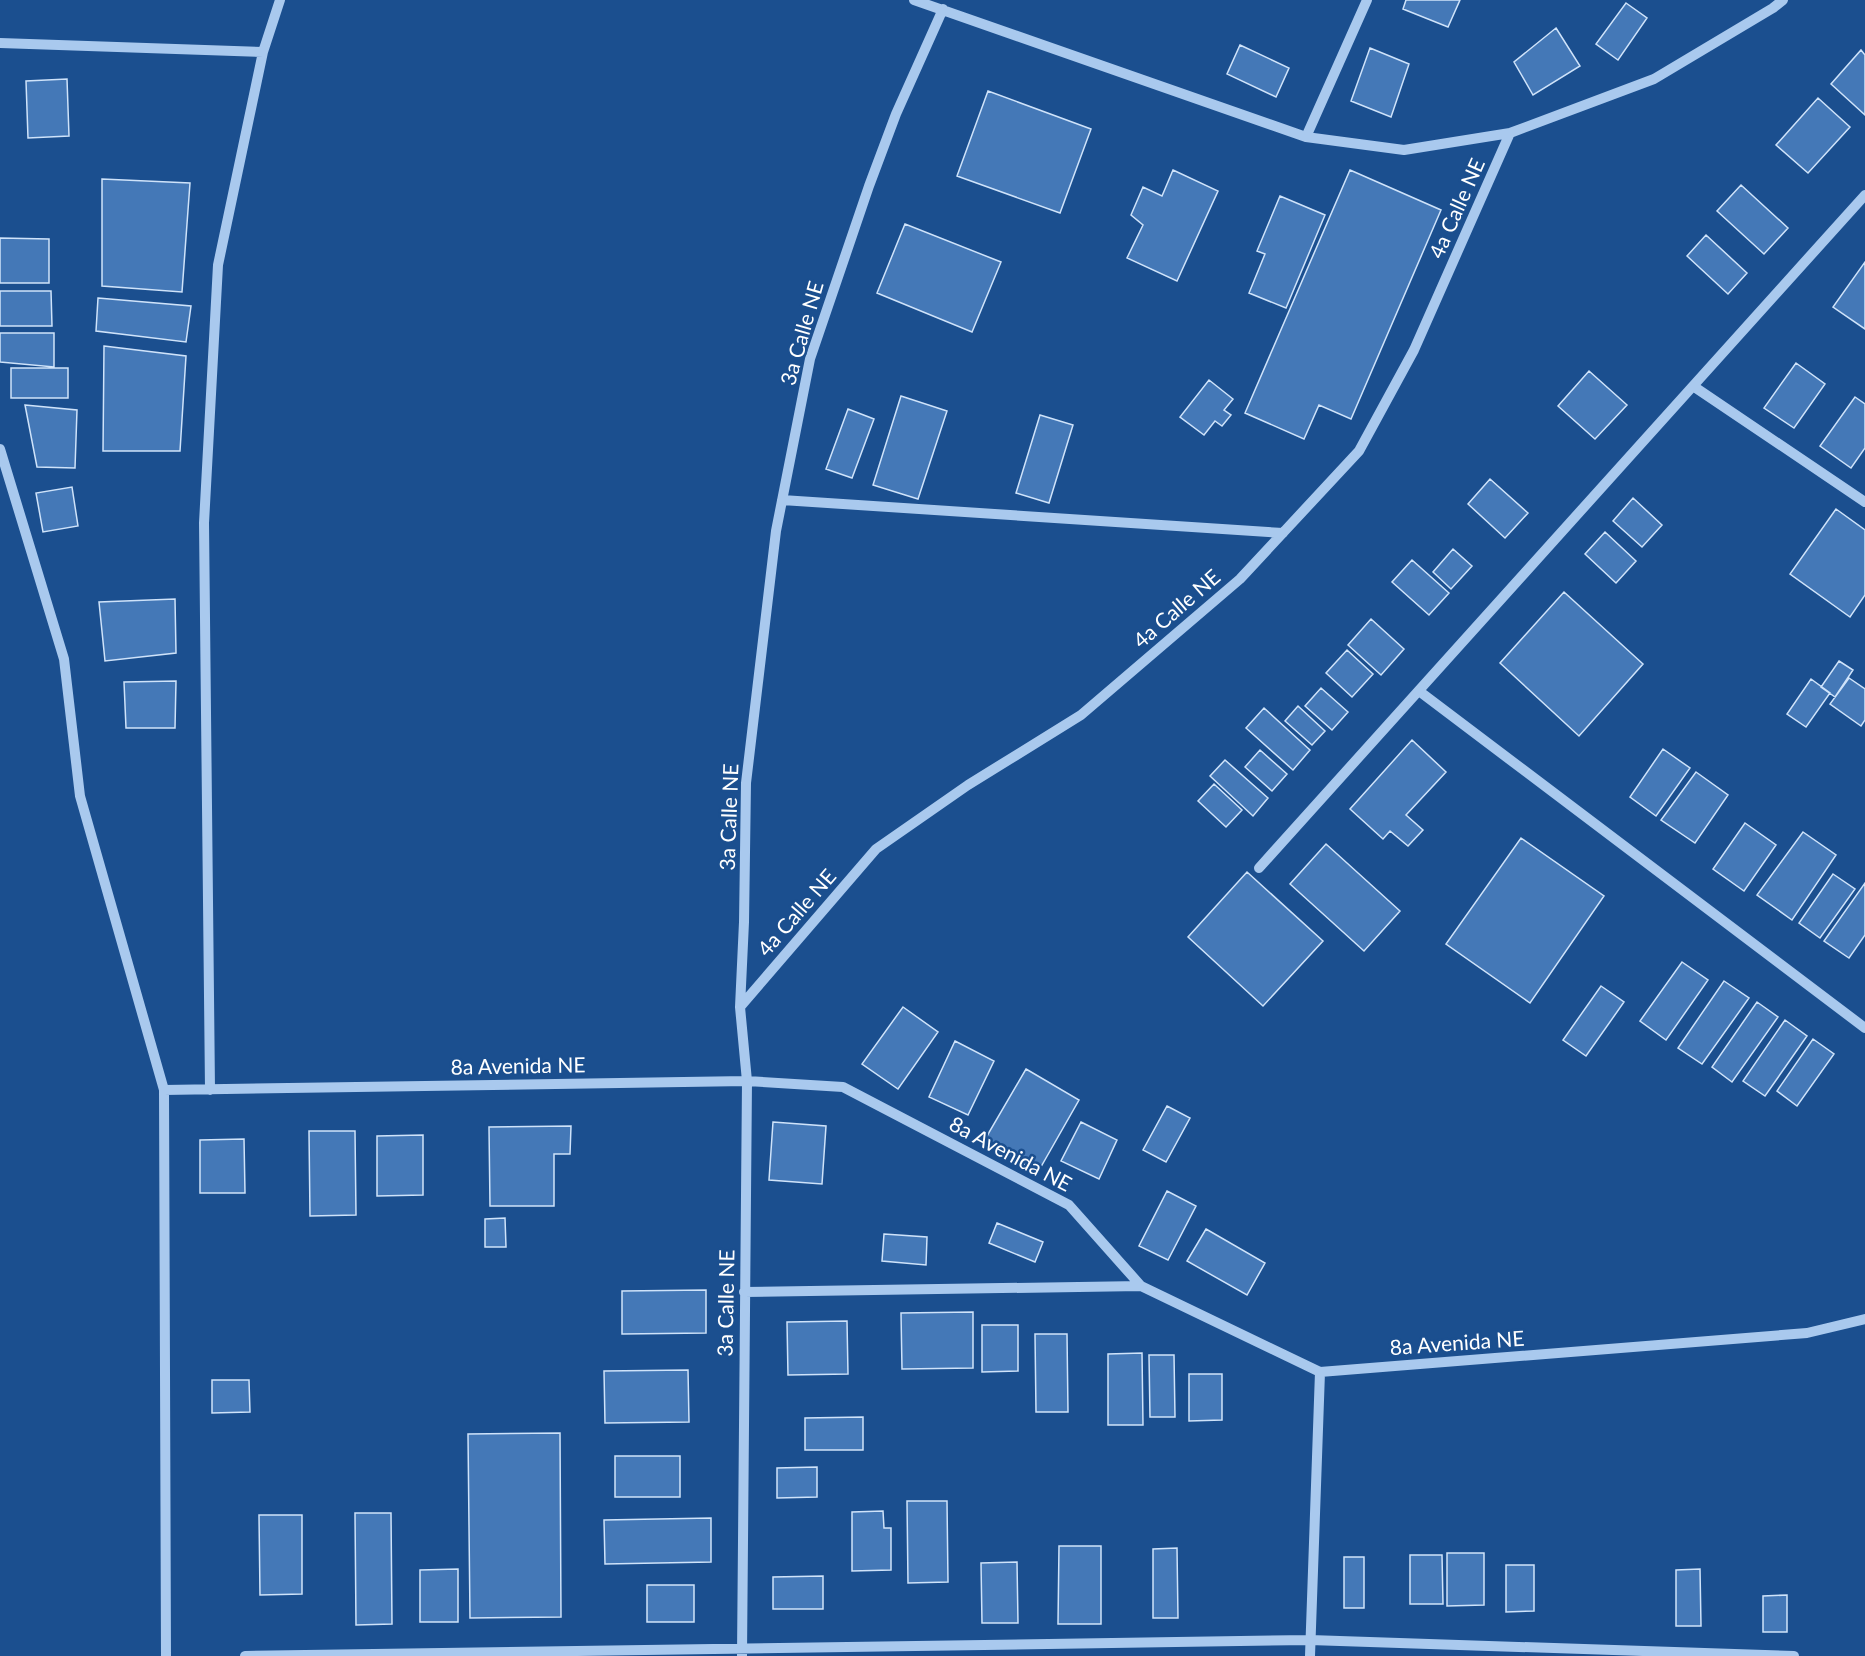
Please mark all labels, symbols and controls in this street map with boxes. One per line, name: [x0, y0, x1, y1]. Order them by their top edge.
street label: 4a Calle NE: [1423, 154, 1489, 262]
street label: 3a Calle NE: [774, 278, 828, 388]
street label: 4a Calle NE: [1127, 563, 1225, 653]
street label: 3a Calle NE: [714, 763, 742, 871]
street label: 4a Calle NE: [751, 863, 841, 961]
street label: 8a Avenida NE: [450, 1051, 586, 1079]
street label: 8a Avenida NE: [946, 1110, 1076, 1196]
street label: 3a Calle NE: [712, 1249, 738, 1357]
street label: 8a Avenida NE: [1389, 1325, 1525, 1359]

